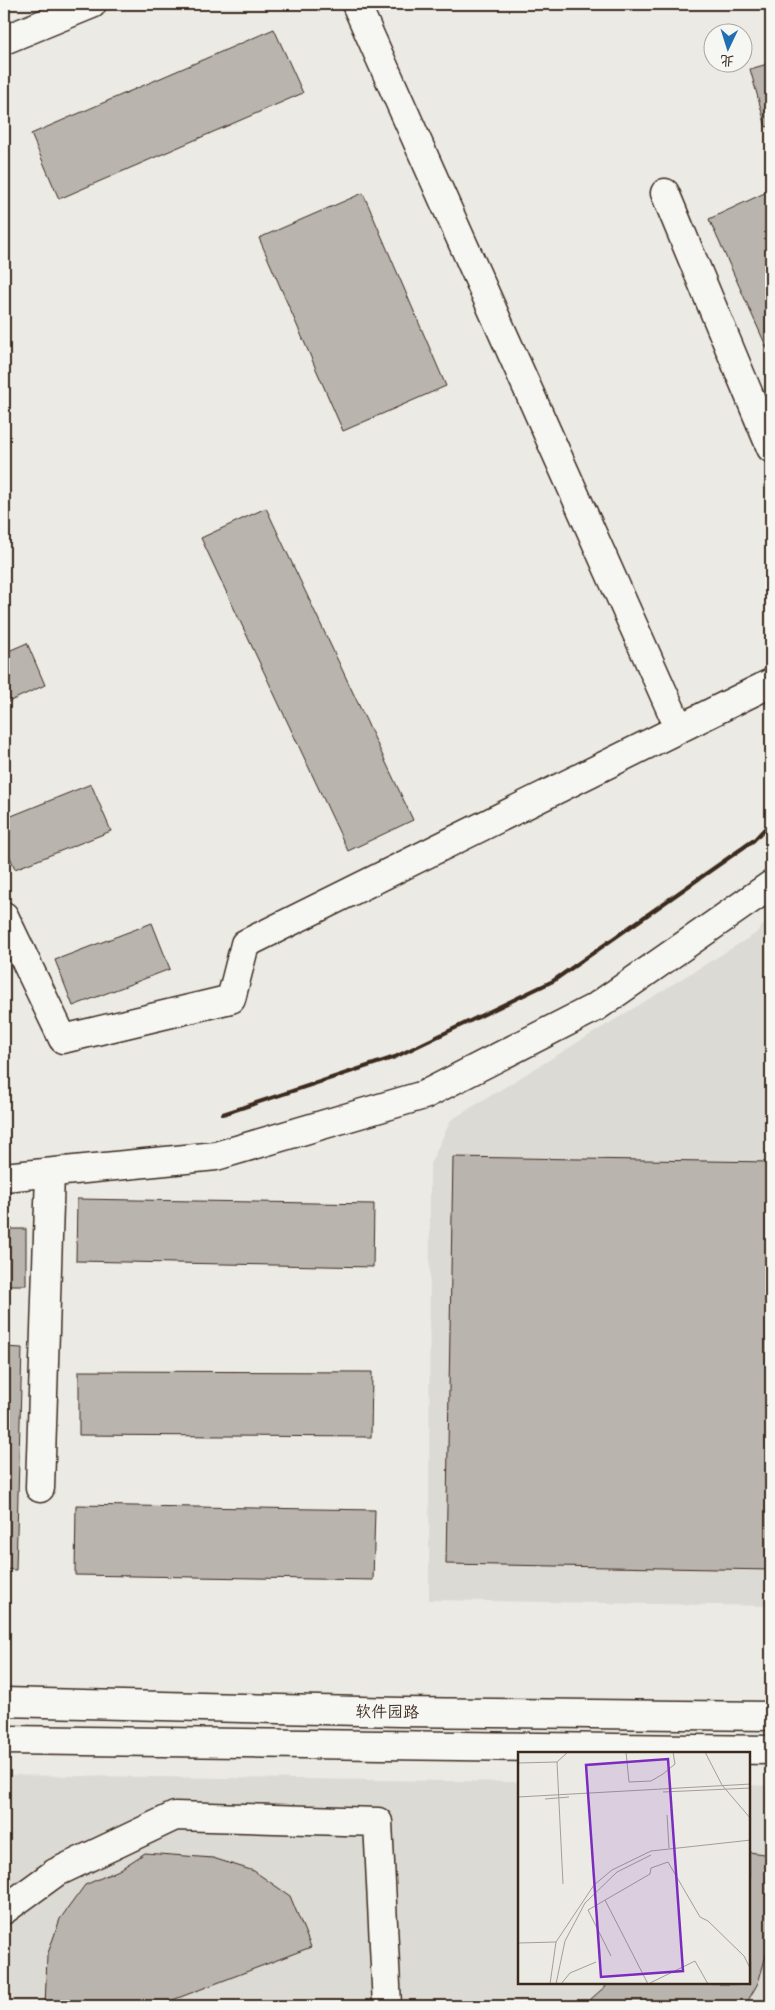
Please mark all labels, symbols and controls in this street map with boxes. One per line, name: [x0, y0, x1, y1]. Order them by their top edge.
north arrow: [702, 22, 752, 72]
text: 北: [719, 52, 735, 71]
street label: 软件园路: [355, 1699, 419, 1723]
inset map: [518, 1752, 750, 1985]

